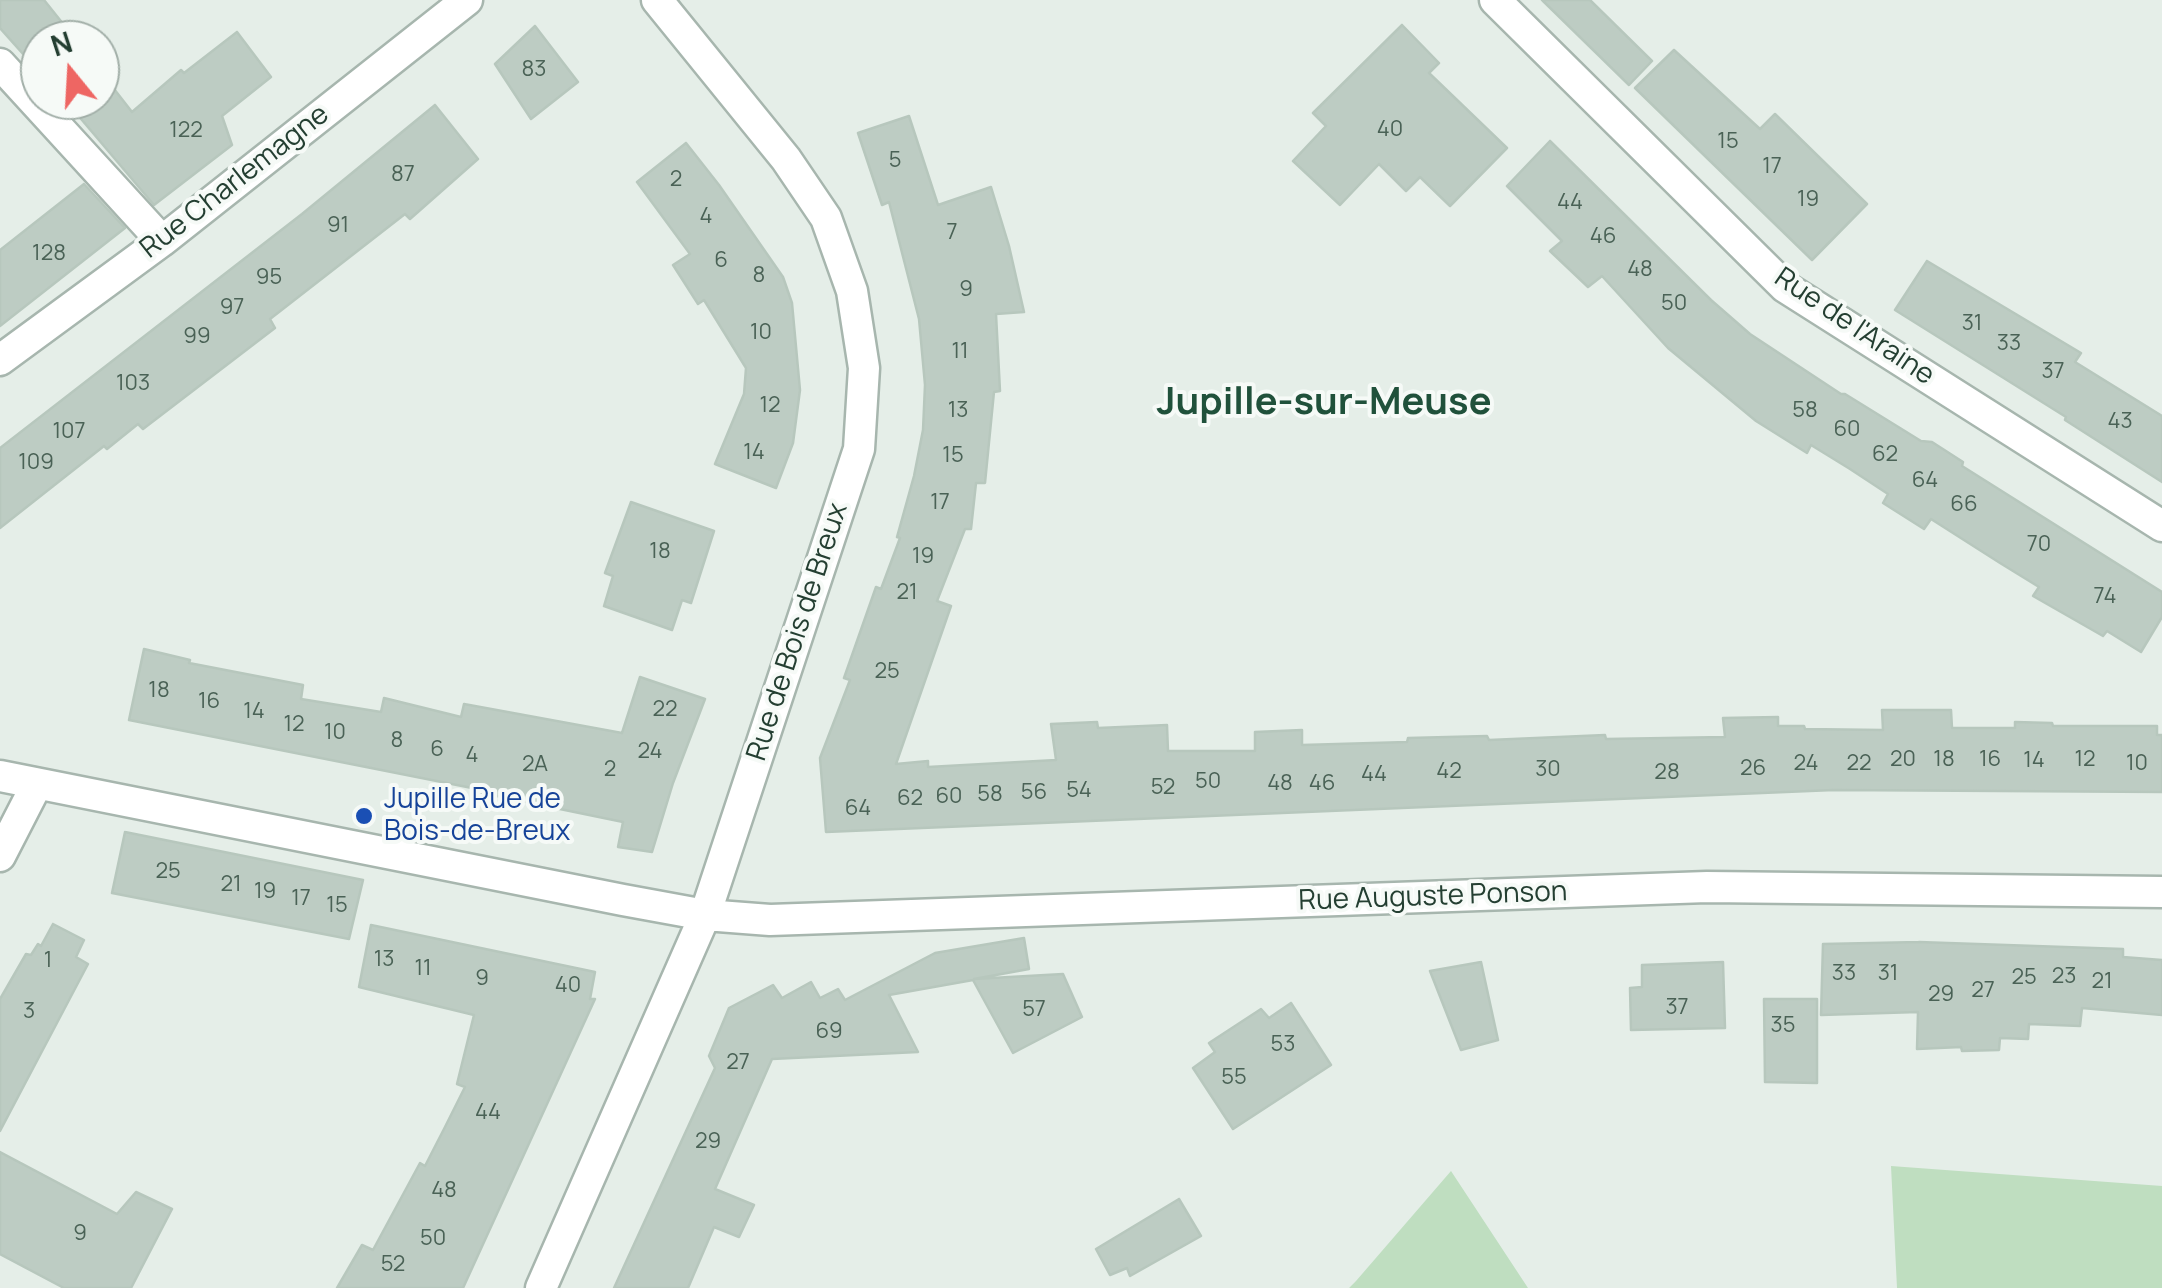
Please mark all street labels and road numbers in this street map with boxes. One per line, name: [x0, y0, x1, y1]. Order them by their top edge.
street label: Rue Charlemagne: [134, 98, 336, 266]
street label: Rue de l'Araine: [1768, 261, 1940, 393]
street label: Rue de Bois de Breux: [741, 499, 855, 765]
street label: Rue Auguste Ponson: [1298, 876, 1568, 918]

